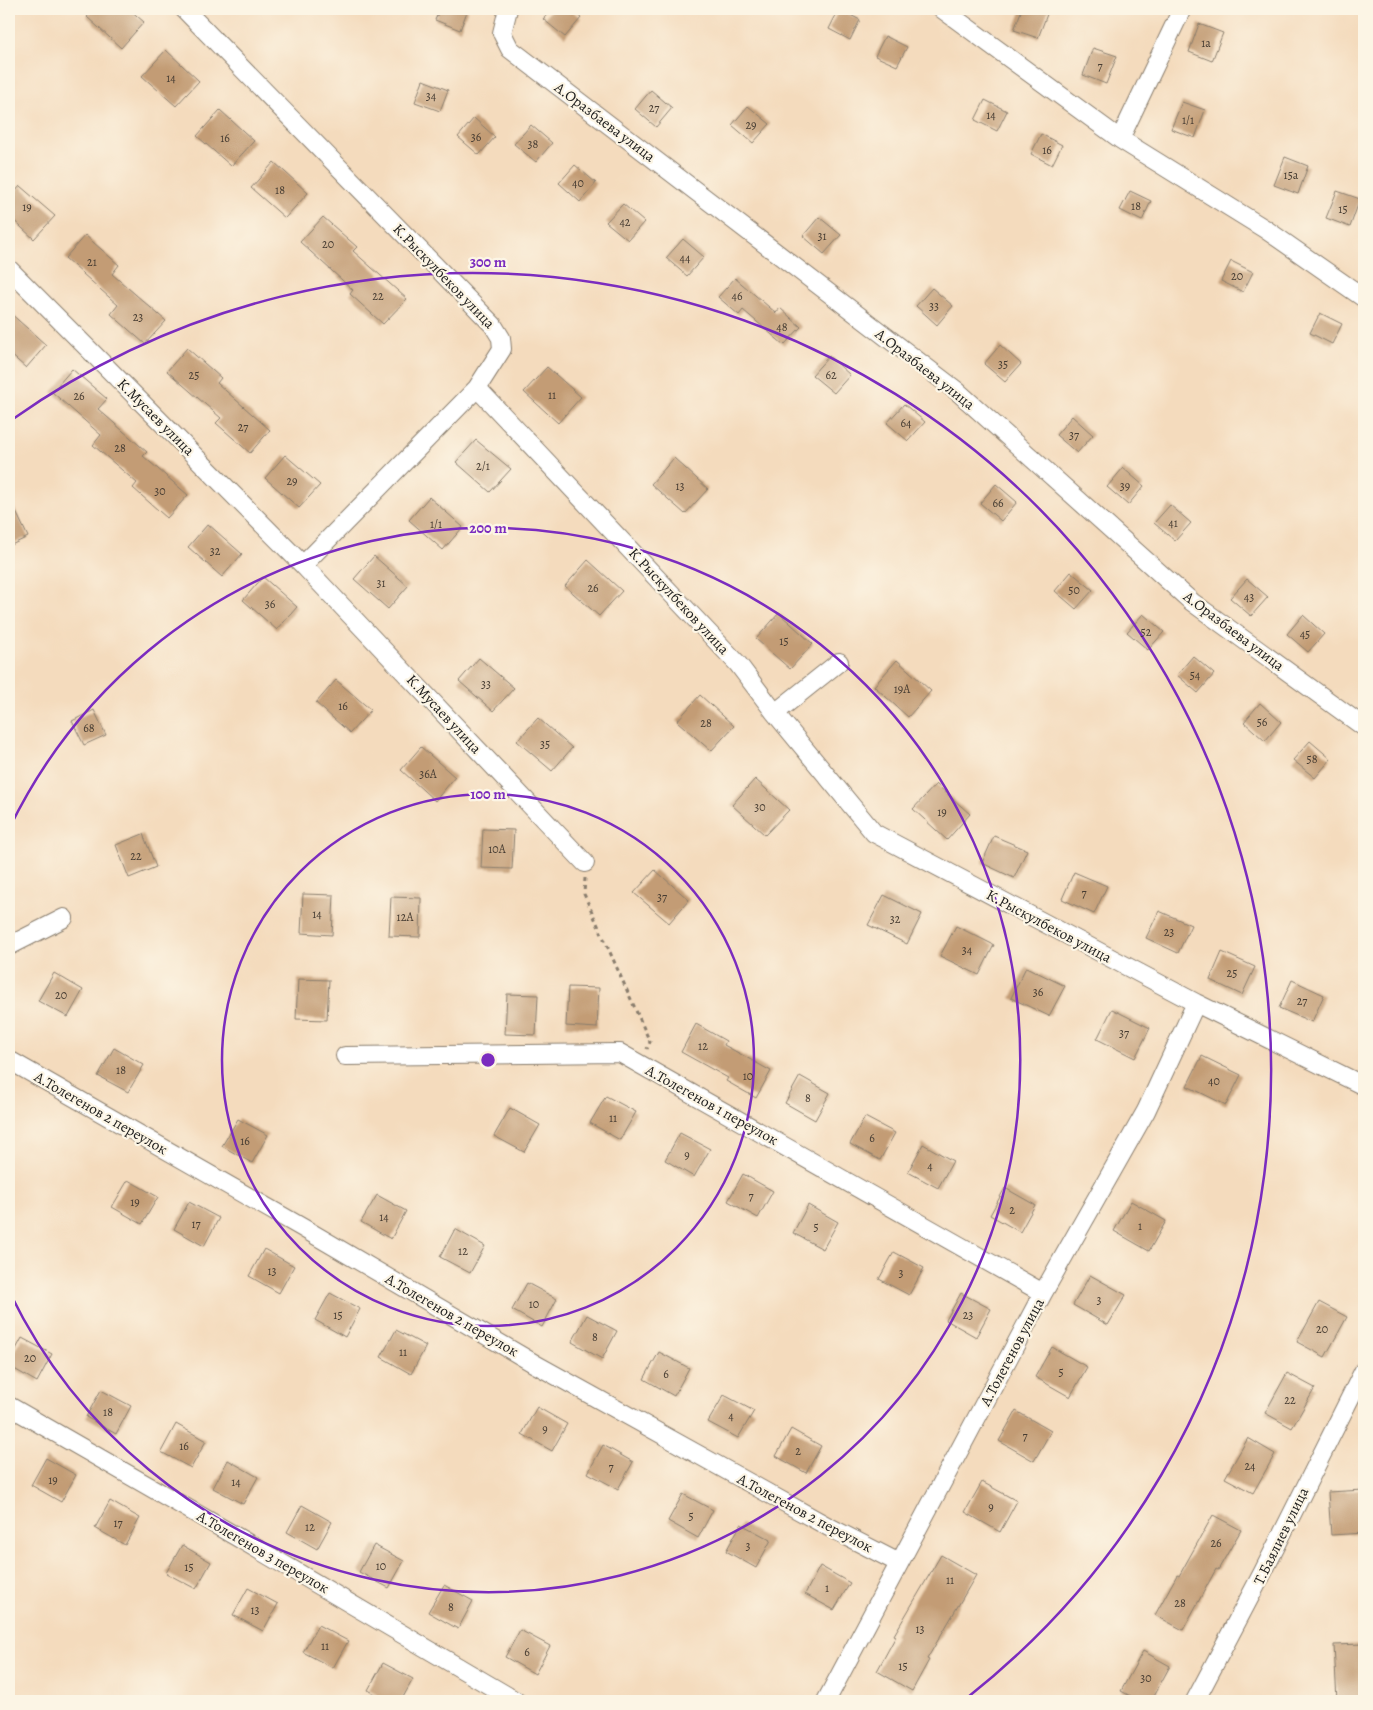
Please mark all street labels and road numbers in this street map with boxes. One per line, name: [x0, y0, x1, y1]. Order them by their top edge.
street label: А.Оразбаева улица: [550, 77, 659, 166]
street label: К.Рыскулбеков улица: [389, 219, 500, 333]
street label: А.Оразбаева улица: [870, 323, 979, 414]
street label: К.Мусаев улица: [113, 374, 199, 460]
street label: К.Рыскулбеков улица: [624, 543, 734, 659]
street label: А.Оразбаева улица: [1179, 586, 1288, 675]
street label: К.Мусаев улица: [402, 670, 486, 758]
street label: К.Рыскулбеков улица: [983, 885, 1115, 967]
street label: А.Толегенов 1 переулок: [641, 1060, 782, 1150]
street label: А.Толегенов 2 переулок: [30, 1066, 171, 1159]
street label: А.Толегенов 2 переулок: [381, 1268, 522, 1361]
street label: А.Толегенов улица: [975, 1295, 1049, 1410]
street label: А.Толегенов 2 переулок: [733, 1468, 876, 1557]
street label: Т.Баялиев улица: [1249, 1484, 1313, 1588]
street label: А.Толегенов 3 переулок: [192, 1505, 333, 1598]

